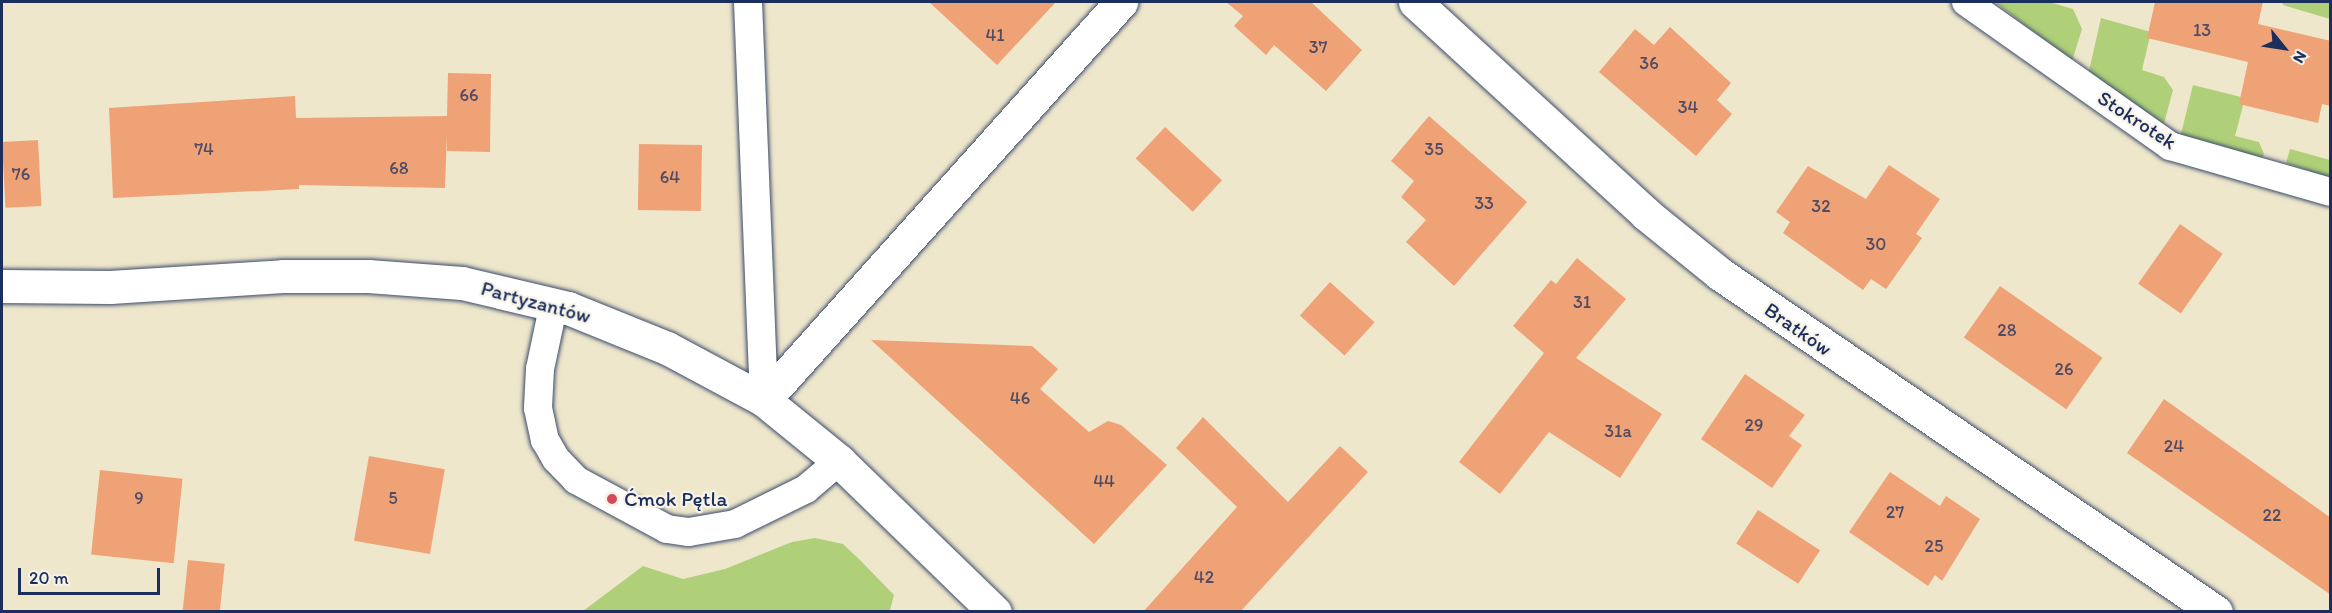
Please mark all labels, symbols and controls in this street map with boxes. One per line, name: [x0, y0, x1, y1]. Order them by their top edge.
north arrow: [2254, 18, 2314, 78]
house number: 13: [2193, 19, 2211, 41]
house number: 41: [985, 24, 1005, 46]
house number: 37: [1309, 36, 1327, 58]
text: N: [2289, 48, 2311, 67]
house number: 36: [1639, 52, 1659, 74]
house number: 66: [459, 84, 479, 106]
street label: Stokrotek: [2093, 85, 2181, 155]
house number: 34: [1678, 96, 1698, 118]
house number: 74: [194, 138, 214, 160]
house number: 35: [1424, 138, 1444, 160]
house number: 68: [389, 157, 409, 179]
house number: 76: [12, 163, 30, 185]
house number: 64: [660, 166, 680, 188]
house number: 33: [1474, 192, 1494, 214]
house number: 32: [1811, 195, 1831, 217]
house number: 30: [1866, 233, 1886, 255]
street label: Partyzantów: [478, 275, 594, 329]
house number: 31: [1573, 291, 1591, 313]
street label: Bratków: [1759, 297, 1837, 361]
house number: 28: [1997, 319, 2017, 341]
house number: 26: [2055, 358, 2073, 380]
house number: 46: [1010, 387, 1030, 409]
house number: 29: [1745, 414, 1763, 436]
house number: 31a: [1604, 420, 1632, 442]
house number: 24: [2164, 435, 2184, 457]
house number: 44: [1093, 470, 1115, 492]
place label: Ćmok Pętla: [624, 486, 727, 512]
house number: 9: [134, 487, 144, 509]
house number: 5: [388, 487, 398, 509]
marker: Ćmok Pętla: [605, 492, 619, 506]
house number: 27: [1886, 501, 1904, 523]
house number: 22: [2263, 504, 2281, 526]
house number: 25: [1925, 535, 1943, 557]
scale bar: [21, 556, 164, 594]
house number: 42: [1194, 566, 1214, 588]
text: 20 m: [29, 567, 69, 589]

